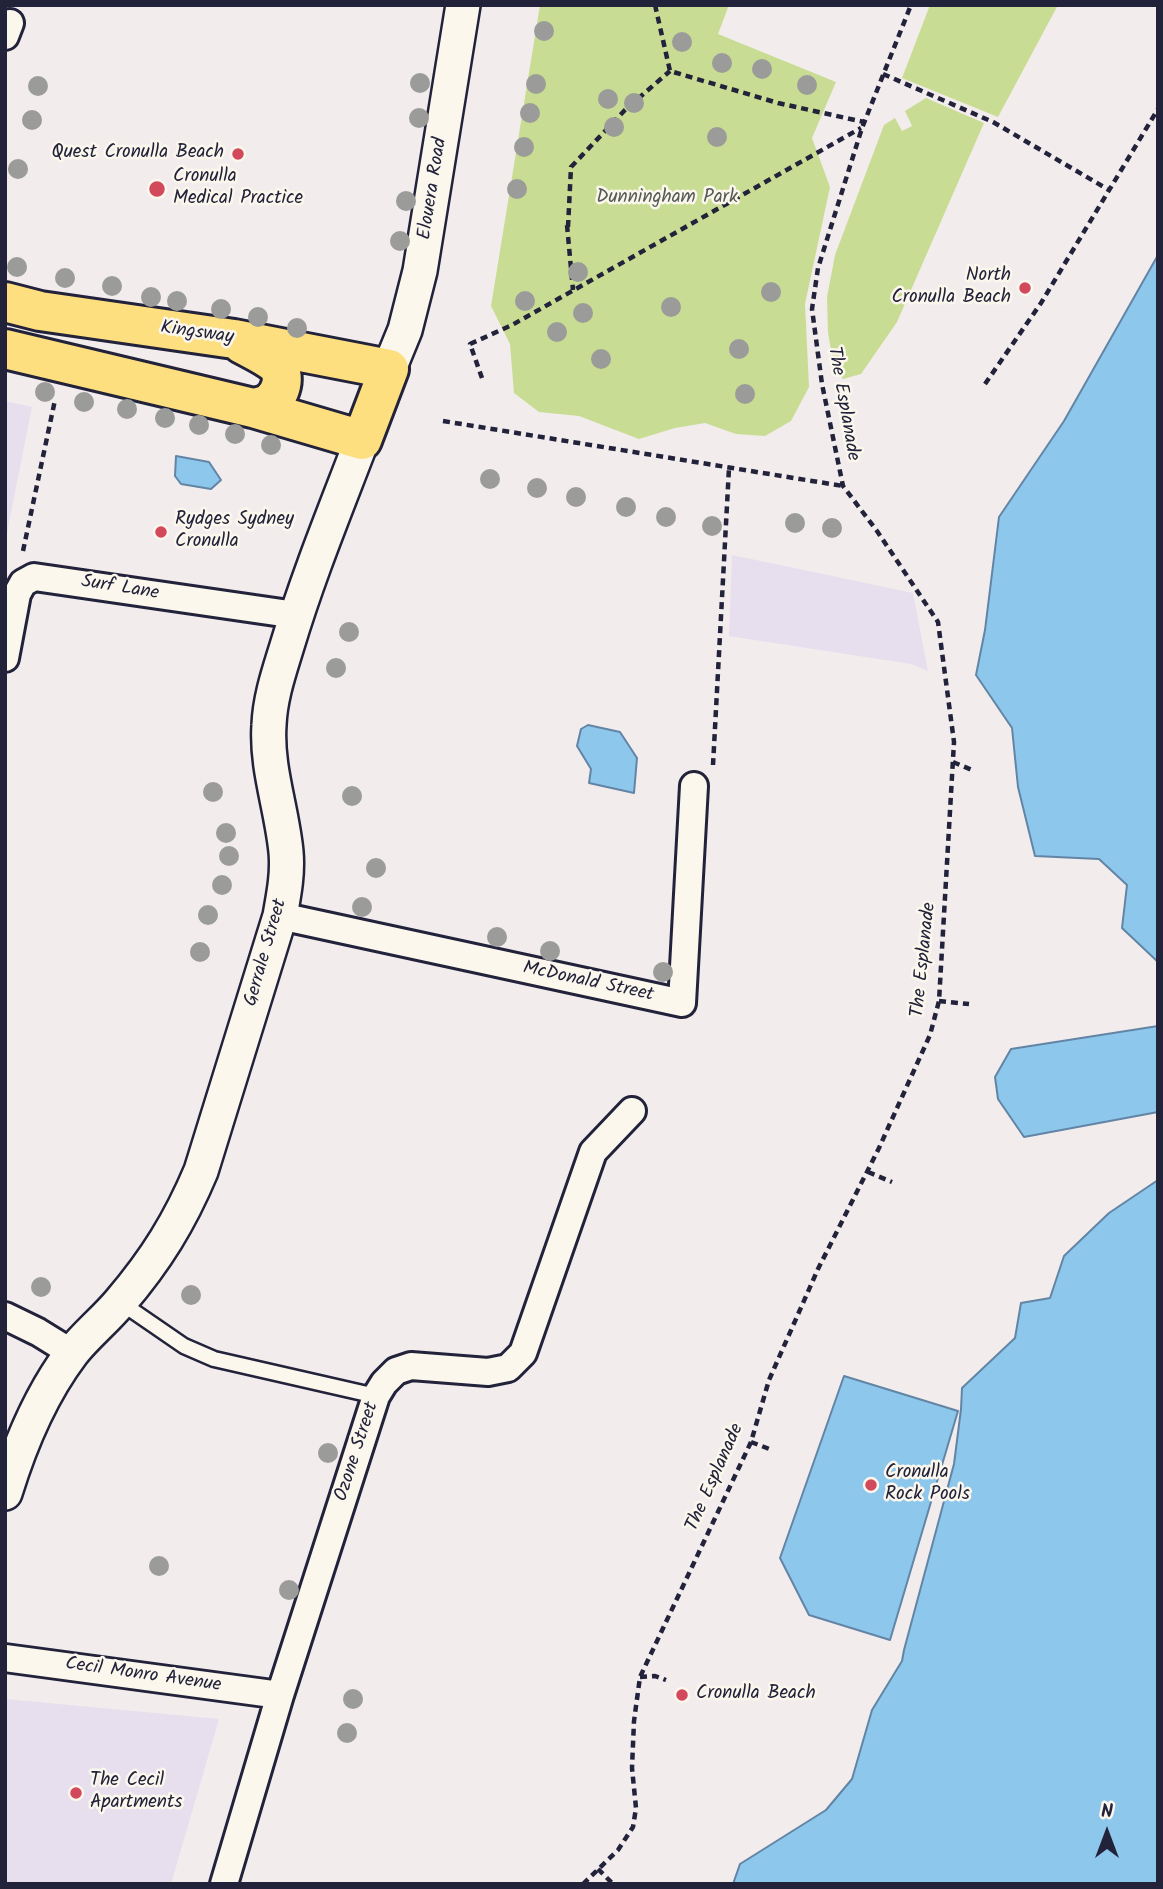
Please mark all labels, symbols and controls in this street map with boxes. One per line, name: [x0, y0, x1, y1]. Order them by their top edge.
street label: Elouera Road: [415, 136, 453, 242]
place label: Quest Cronulla Beach: [51, 143, 224, 165]
marker: Quest Cronulla Beach: [230, 146, 246, 162]
place label: Cronulla Medical Practice: [173, 167, 303, 211]
marker: Cronulla Medical Practice: [147, 179, 167, 199]
park label: Dunningham Park: [596, 188, 738, 210]
place label: North Cronulla Beach: [891, 266, 1011, 310]
marker: North Cronulla Beach: [1017, 280, 1033, 296]
street label: Kingsway: [159, 318, 235, 350]
street label: The Esplanade: [821, 345, 863, 463]
place label: Rydges Sydney Cronulla: [175, 510, 294, 554]
marker: Rydges Sydney Cronulla: [153, 524, 169, 540]
street label: Surf Lane: [80, 572, 160, 606]
street label: Gerrale Street: [241, 897, 293, 1009]
street label: The Esplanade: [908, 901, 942, 1019]
street label: McDonald Street: [520, 958, 656, 1008]
street label: Ozone Street: [331, 1399, 385, 1505]
street label: The Esplanade: [682, 1421, 750, 1535]
place label: Cronulla Rock Pools: [885, 1463, 970, 1507]
marker: Cronulla Rock Pools: [863, 1477, 879, 1493]
street label: Cecil Monro Avenue: [64, 1654, 222, 1698]
place label: Cronulla Beach: [696, 1684, 816, 1706]
marker: Cronulla Beach: [674, 1687, 690, 1703]
place label: The Cecil Apartments: [90, 1771, 182, 1815]
marker: The Cecil Apartments: [68, 1785, 84, 1801]
text: N: [1101, 1797, 1113, 1827]
north arrow: [1072, 1798, 1142, 1868]

